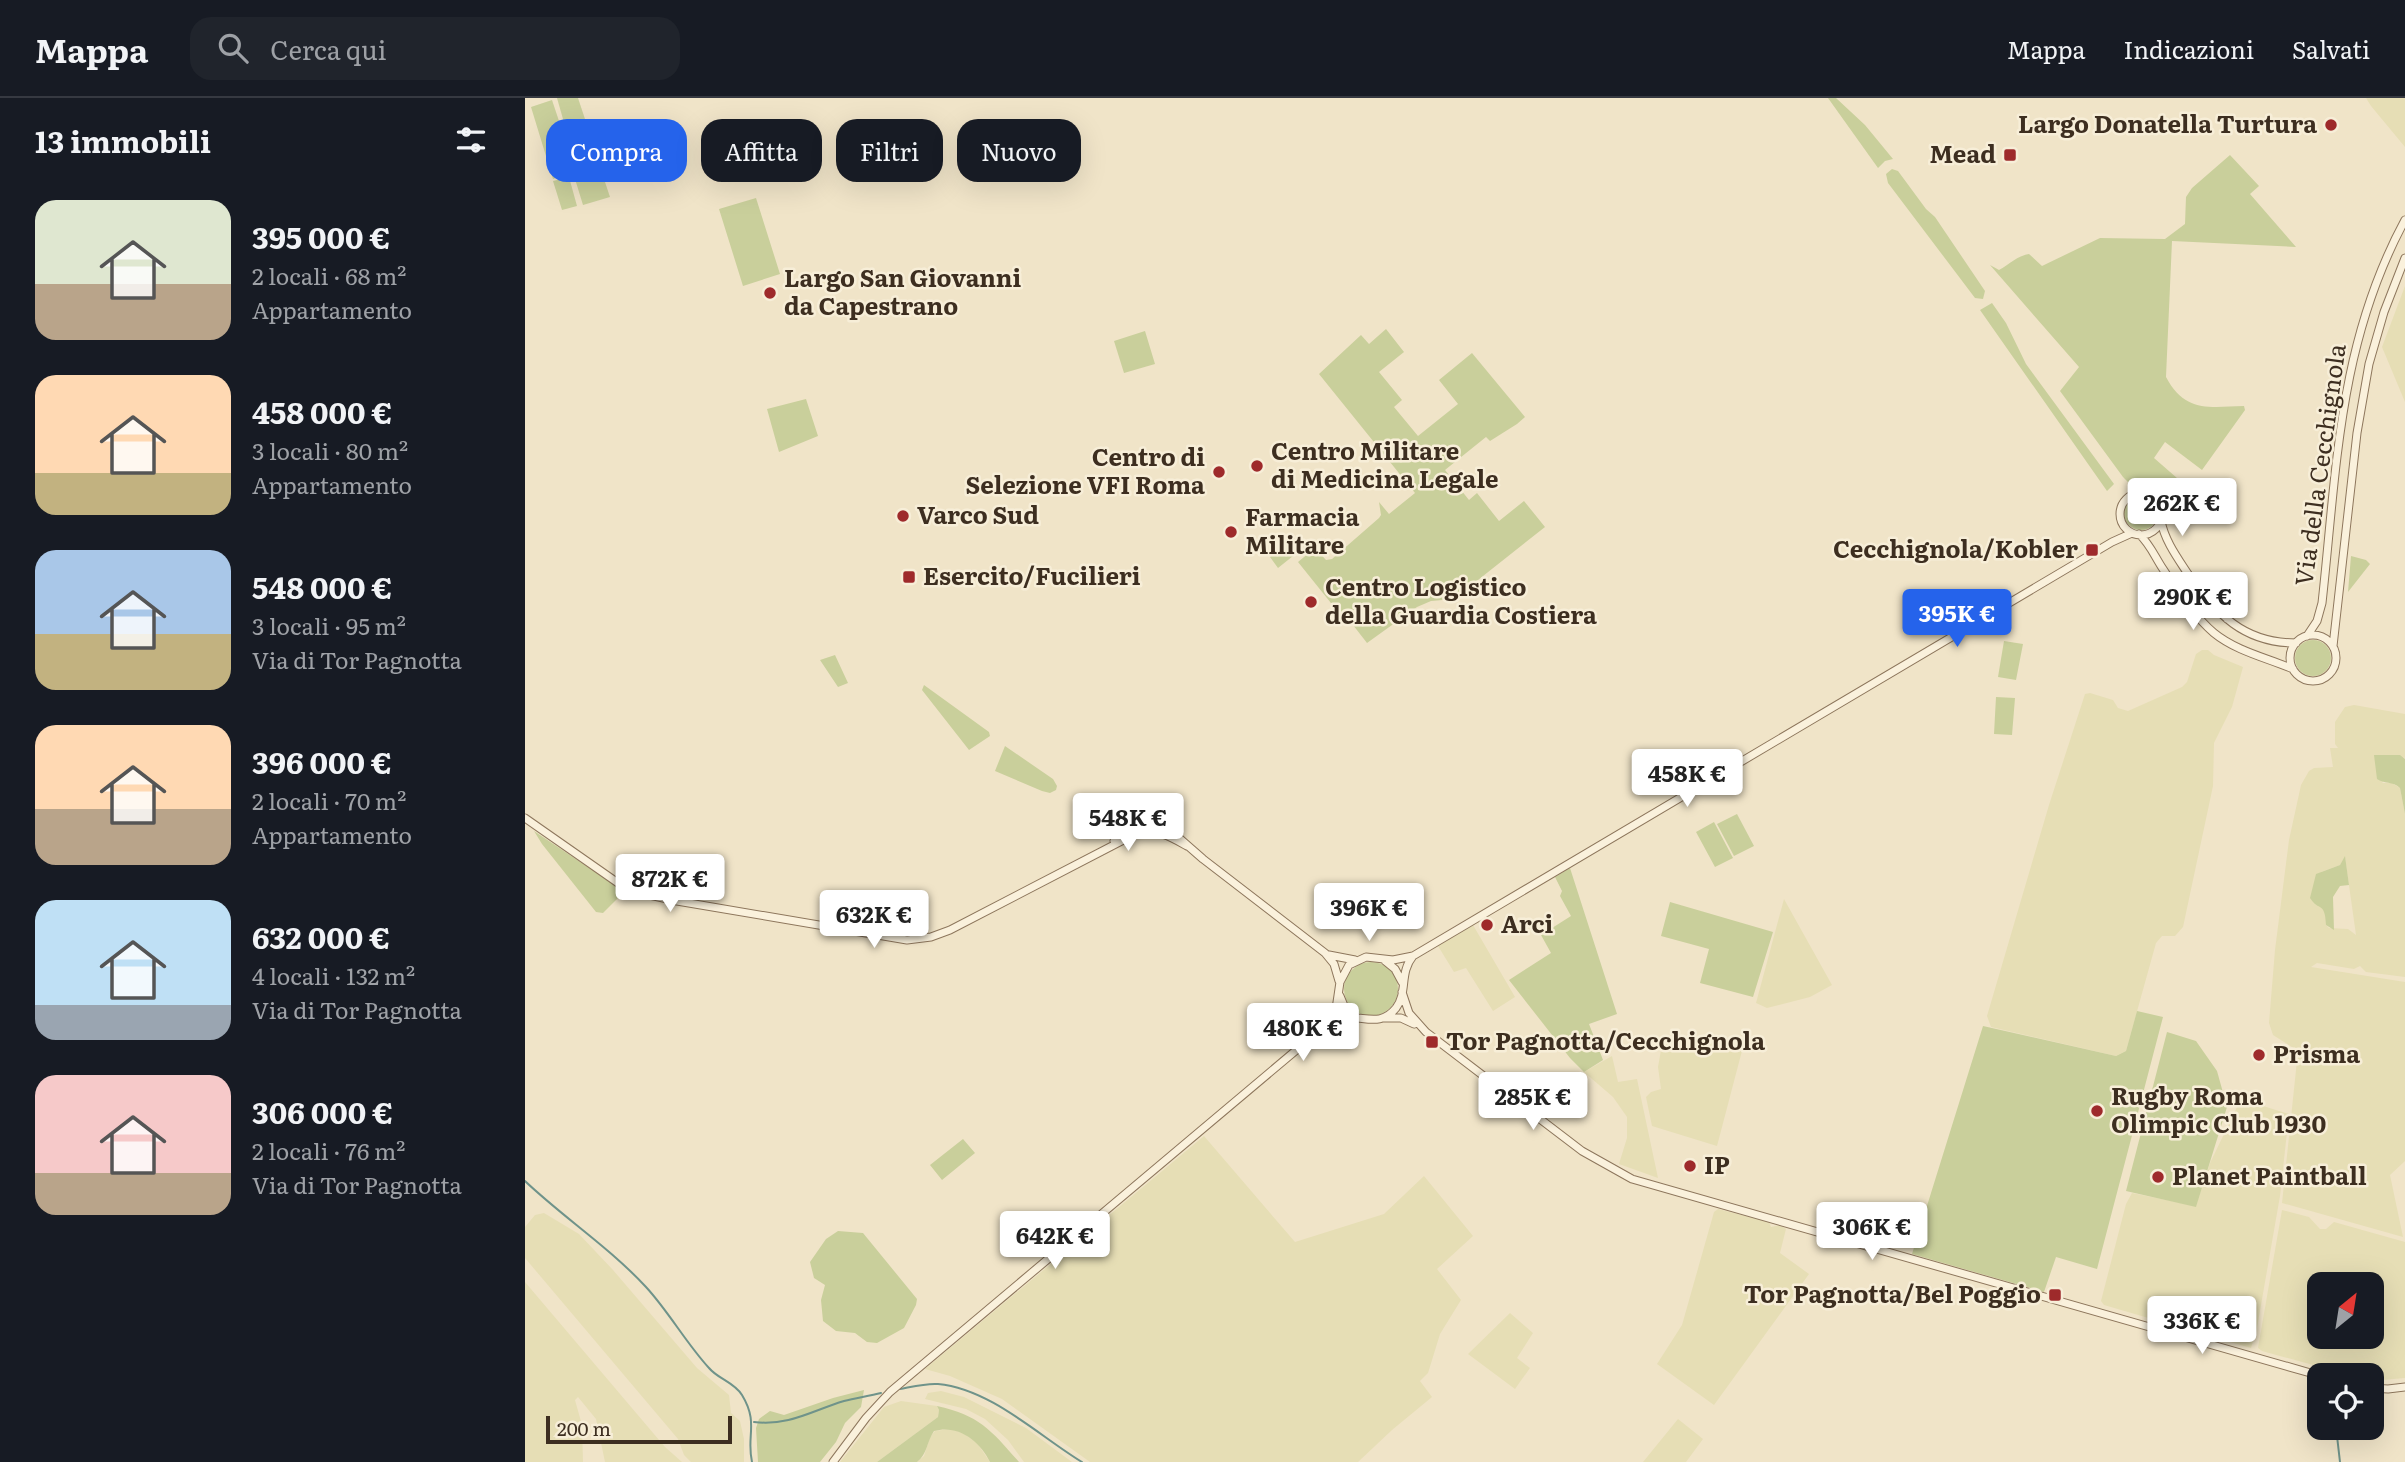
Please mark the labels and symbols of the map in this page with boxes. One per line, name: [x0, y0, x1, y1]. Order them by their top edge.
place label: Largo Donatella Turtura: [2018, 105, 2317, 140]
marker: Largo Donatella Turtura: [2323, 117, 2339, 133]
place label: Mead: [1929, 135, 1996, 170]
marker: Mead: [2002, 147, 2018, 163]
place label: Largo San Giovanni da Capestrano: [784, 259, 1021, 322]
marker: Largo San Giovanni da Capestrano: [762, 285, 778, 301]
street label: Via della Cecchignola: [2284, 341, 2353, 588]
place label: Centro Militare di Medicina Legale: [1271, 432, 1499, 495]
place label: Centro di Selezione VFI Roma: [966, 438, 1205, 501]
marker: Centro Militare di Medicina Legale: [1249, 458, 1265, 474]
marker: Centro di Selezione VFI Roma: [1211, 464, 1227, 480]
pin: 262K €: [2125, 478, 2239, 538]
place label: Varco Sud: [917, 496, 1039, 531]
place label: Farmacia Militare: [1245, 498, 1359, 561]
marker: Varco Sud: [895, 508, 911, 524]
marker: Farmacia Militare: [1223, 524, 1239, 540]
place label: Cecchignola/Kobler: [1833, 530, 2078, 565]
marker: Cecchignola/Kobler: [2084, 542, 2100, 558]
place label: Esercito/Fucilieri: [923, 557, 1141, 592]
place label: Centro Logistico della Guardia Costiera: [1325, 568, 1597, 631]
marker: Esercito/Fucilieri: [901, 569, 917, 585]
pin: 290K €: [2136, 573, 2250, 632]
pin: 395K €: [1900, 589, 2014, 649]
marker: Centro Logistico della Guardia Costiera: [1303, 594, 1319, 610]
pin: 458K €: [1630, 750, 1744, 809]
pin: 548K €: [1071, 794, 1185, 853]
pin: 872K €: [613, 854, 727, 914]
pin: 396K €: [1312, 884, 1426, 943]
pin: 632K €: [817, 890, 931, 950]
place label: Arci: [1501, 905, 1554, 940]
marker: Arci: [1479, 917, 1495, 933]
pin: 480K €: [1246, 1004, 1360, 1063]
place label: Tor Pagnotta/Cecchignola: [1446, 1022, 1765, 1057]
marker: Tor Pagnotta/Cecchignola: [1424, 1034, 1440, 1050]
place label: Prisma: [2273, 1035, 2360, 1070]
marker: Prisma: [2251, 1047, 2267, 1063]
pin: 285K €: [1476, 1072, 1590, 1132]
place label: Rugby Roma Olimpic Club 1930: [2111, 1077, 2326, 1140]
marker: Rugby Roma Olimpic Club 1930: [2089, 1103, 2105, 1119]
place label: IP: [1704, 1146, 1730, 1181]
place label: Planet Paintball: [2172, 1157, 2367, 1192]
marker: IP: [1682, 1158, 1698, 1174]
marker: Planet Paintball: [2150, 1169, 2166, 1185]
pin: 306K €: [1815, 1202, 1929, 1262]
pin: 642K €: [998, 1212, 1112, 1271]
north arrow: [2307, 1272, 2383, 1349]
place label: Tor Pagnotta/Bel Poggio: [1744, 1275, 2041, 1310]
marker: Tor Pagnotta/Bel Poggio: [2047, 1287, 2063, 1303]
pin: 336K €: [2145, 1296, 2259, 1356]
scale bar: [546, 1413, 731, 1445]

